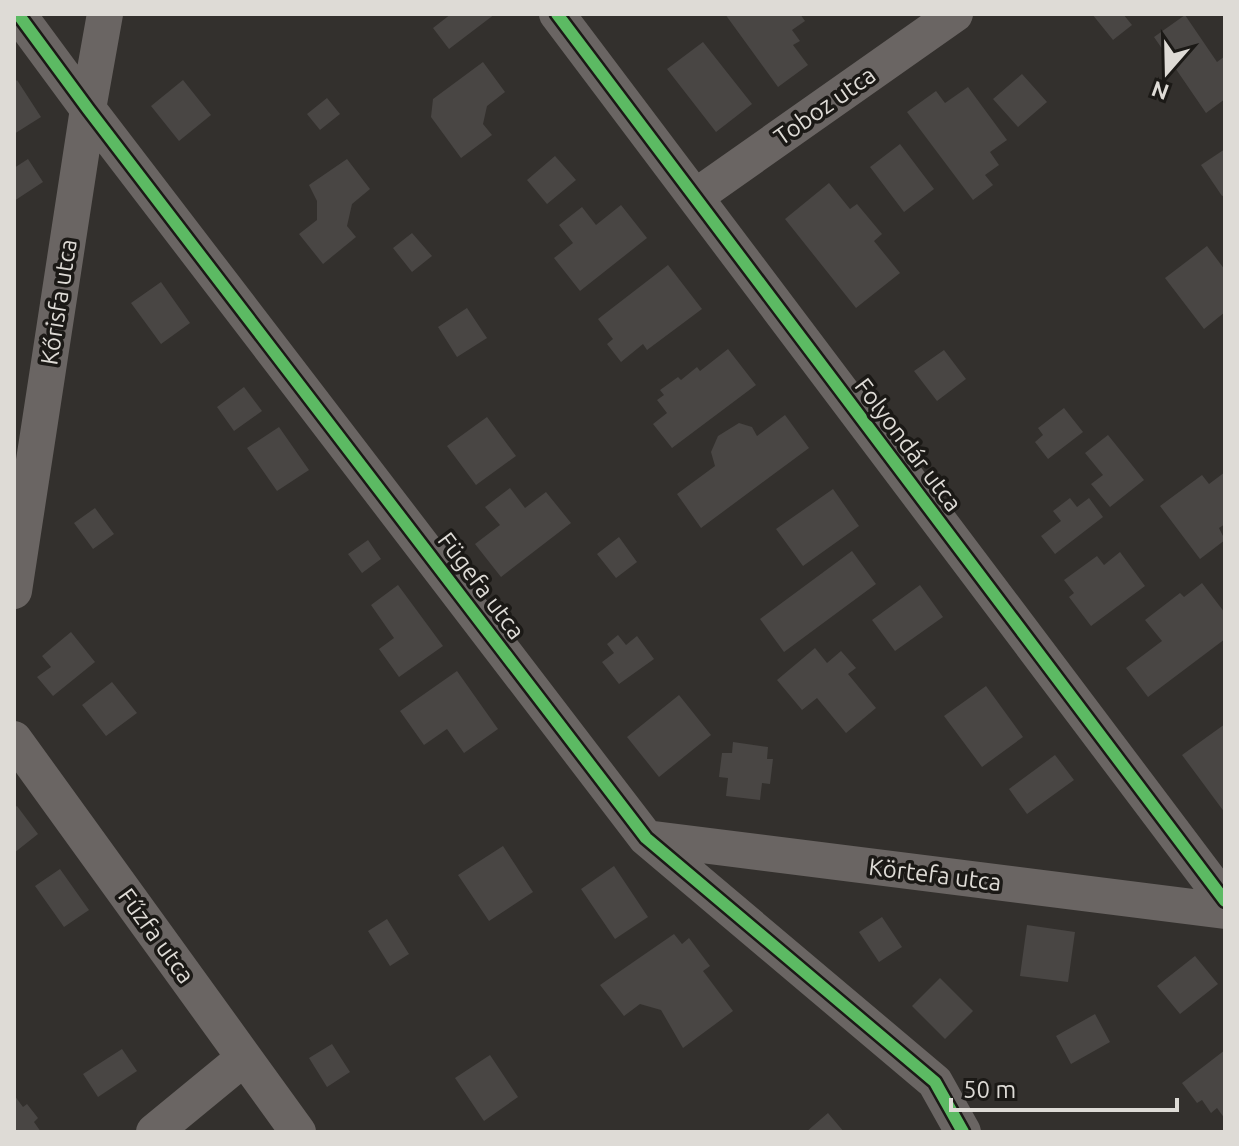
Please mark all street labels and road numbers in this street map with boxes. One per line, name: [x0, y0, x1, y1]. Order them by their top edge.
street label: Toboz utca: [769, 61, 880, 150]
street label: Kőrisfa utca: [35, 237, 82, 367]
street label: Folyondár utca: [850, 373, 967, 517]
street label: Fügefa utca: [433, 527, 530, 644]
street label: Körtefa utca: [867, 853, 1003, 896]
street label: Fűzfa utca: [113, 883, 200, 988]

